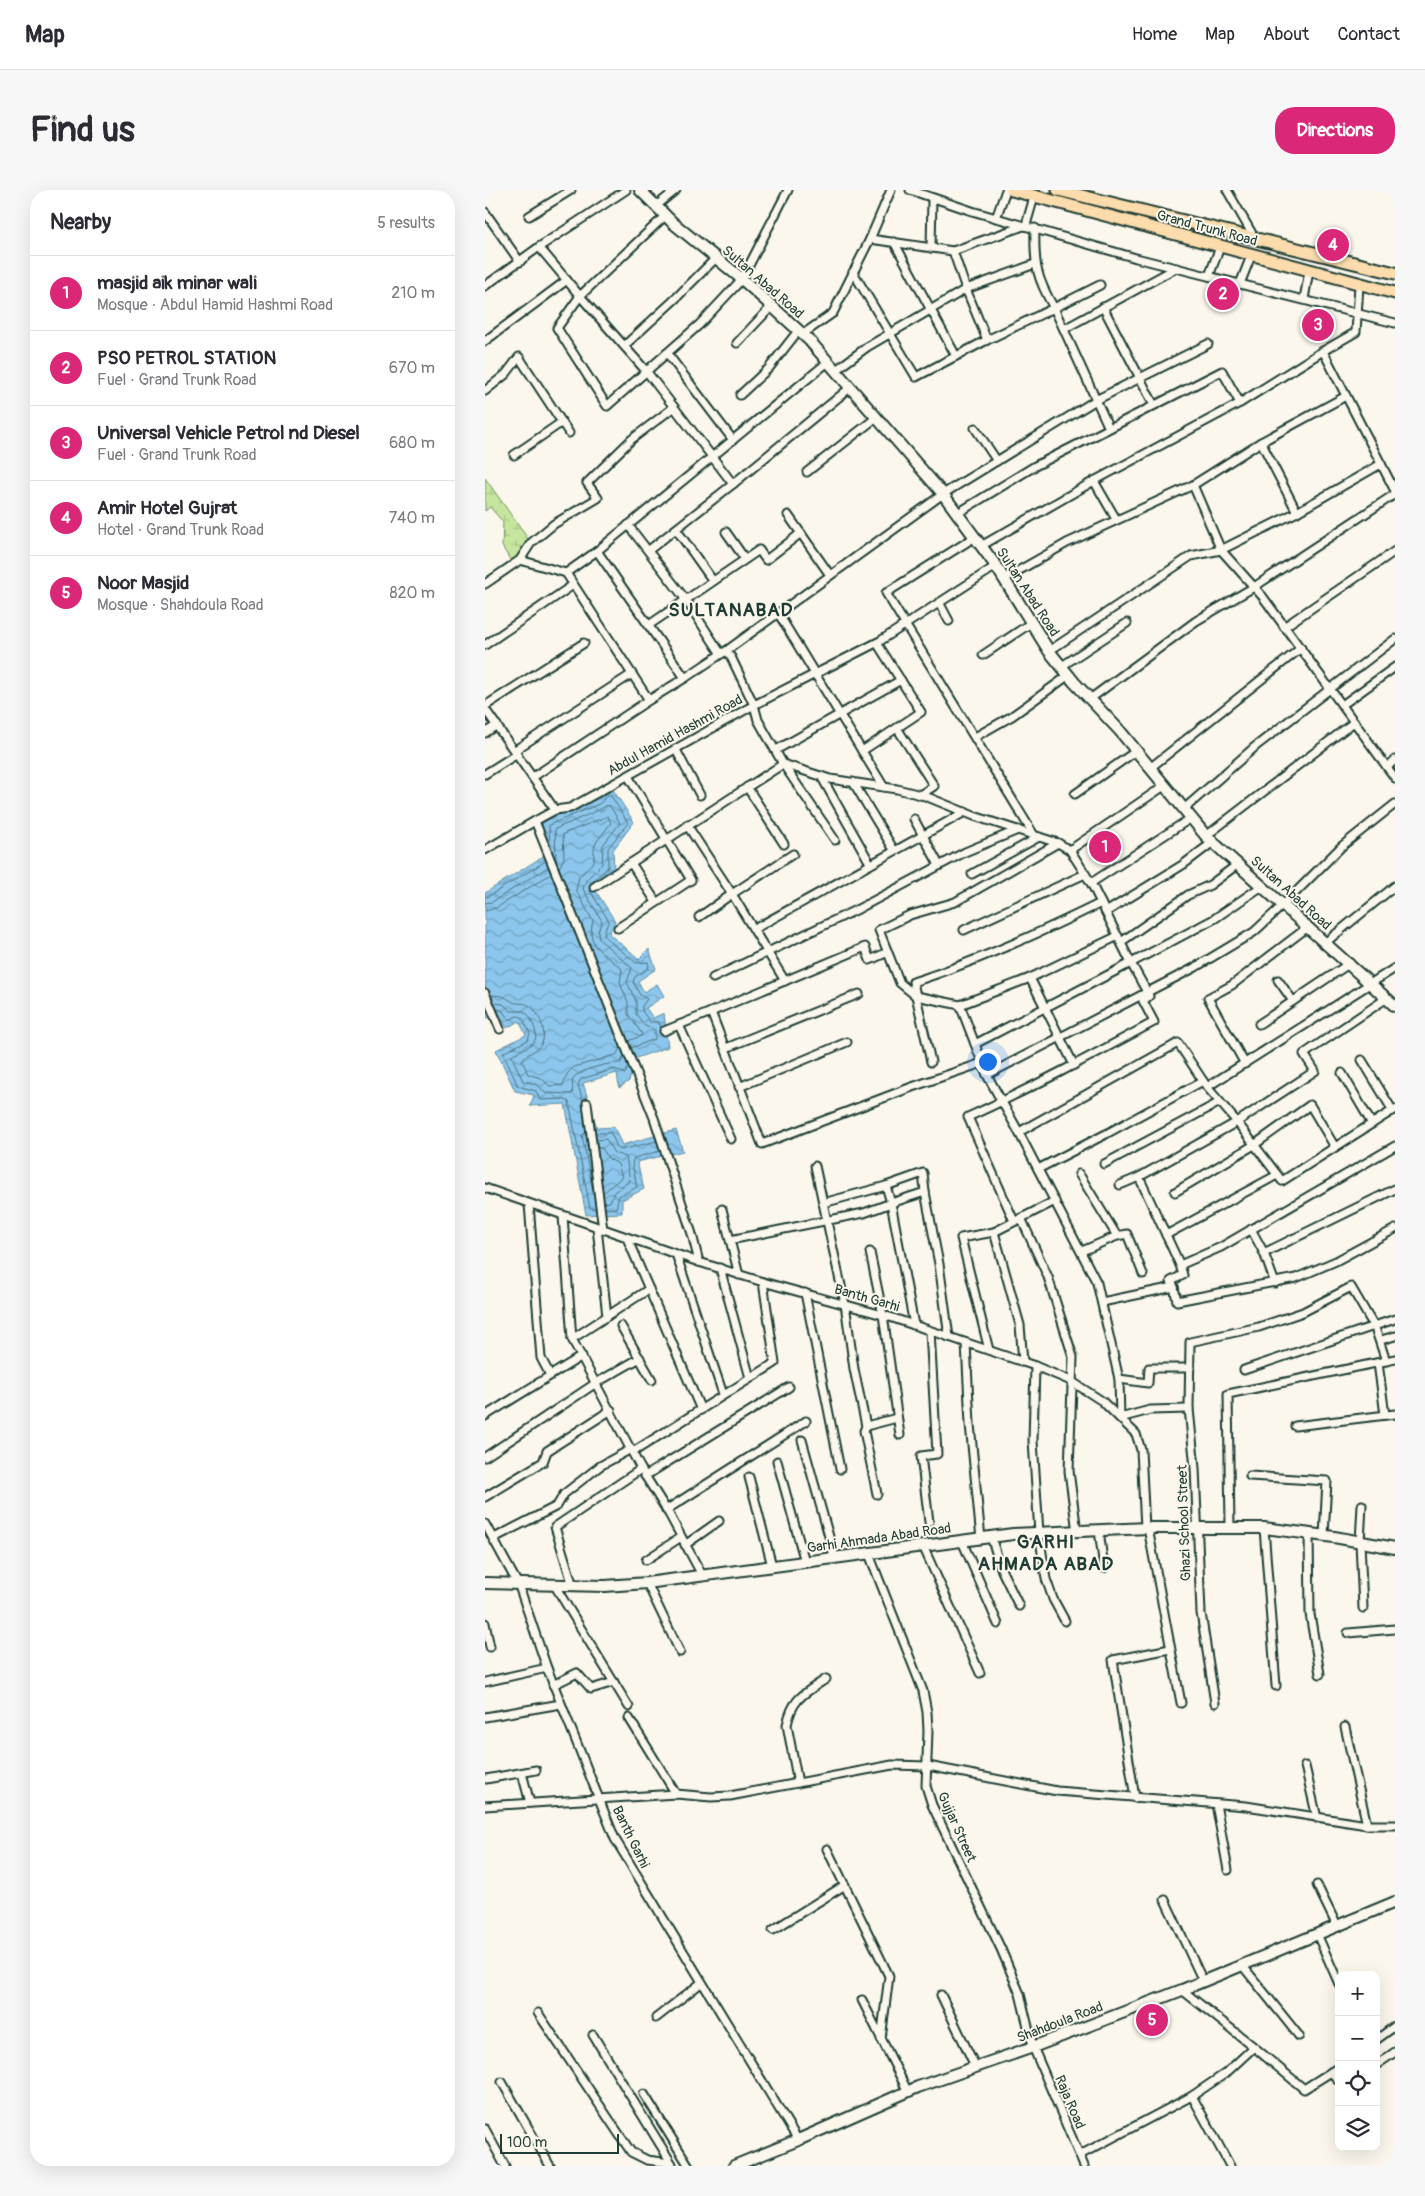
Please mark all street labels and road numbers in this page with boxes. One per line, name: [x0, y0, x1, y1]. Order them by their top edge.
street label: Grand Trunk Road: [1155, 206, 1259, 250]
street label: Sultan Abad Road: [719, 242, 807, 322]
street label: Sultan Abad Road: [993, 544, 1063, 640]
street label: Abdul Hamid Hashmi Road: [605, 691, 746, 779]
street label: Sultan Abad Road: [1247, 852, 1335, 934]
street label: Banth Garhi: [832, 1281, 902, 1316]
street label: Ghazi School Street: [1173, 1464, 1195, 1581]
street label: Garhi Ahmada Abad Road: [806, 1519, 952, 1557]
street label: Gujjar Street: [934, 1789, 980, 1865]
street label: Banth Garhi: [609, 1803, 654, 1871]
street label: Shahdoula Road: [1015, 1998, 1106, 2046]
street label: Raja Road: [1051, 2073, 1089, 2131]

